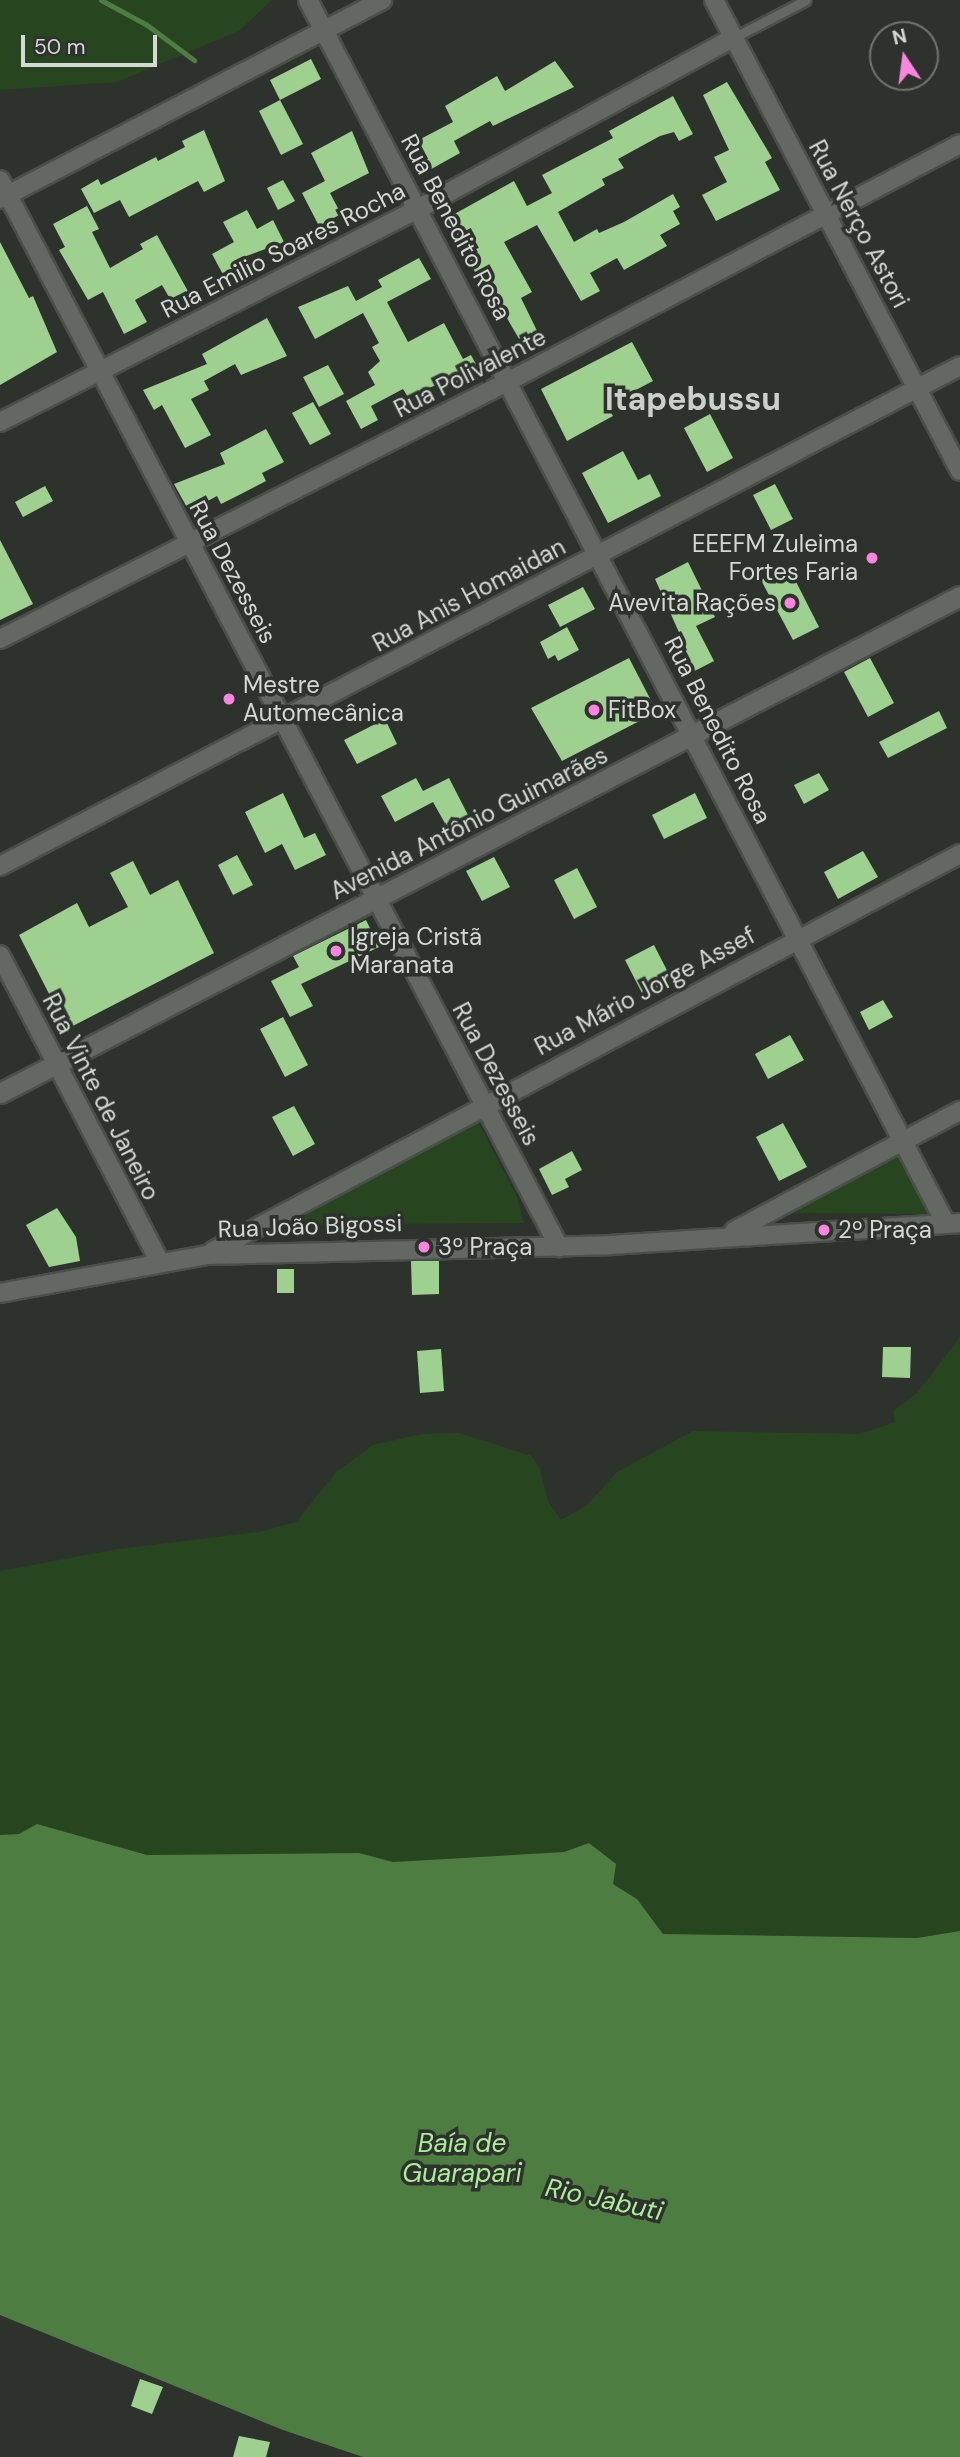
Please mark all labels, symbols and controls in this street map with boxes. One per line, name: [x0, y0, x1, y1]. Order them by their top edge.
scale bar: [24, 21, 161, 65]
north arrow: [869, 21, 939, 91]
text: N: [890, 23, 909, 51]
text: 50 m: [34, 33, 85, 61]
street label: Rua Benedito Rosa: [395, 129, 517, 325]
street label: Rua Nerço Astori: [803, 135, 915, 313]
street label: Rua Emilio Soares Rocha: [156, 176, 410, 324]
street label: Rua Polivalente: [389, 322, 551, 424]
district label: Itapebussu: [605, 380, 781, 418]
street label: Rua Dezesseis: [183, 496, 283, 648]
place label: EEEFM Zuleima Fortes Faria: [692, 530, 858, 586]
street label: Rua Anis Homaidan: [368, 532, 570, 658]
marker: EEEFM Zuleima Fortes Faria: [864, 550, 880, 566]
place label: Avevita Rações: [608, 589, 776, 617]
marker: Avevita Rações: [782, 595, 798, 611]
street label: Rua Benedito Rosa: [658, 632, 778, 828]
place label: Mestre Automecânica: [243, 671, 404, 727]
marker: Mestre Automecânica: [221, 691, 237, 707]
place label: FitBox: [608, 696, 676, 724]
marker: FitBox: [586, 702, 602, 718]
street label: Avenida Antônio Guimarães: [326, 740, 612, 906]
street label: Rua Mário Jorge Assef: [530, 921, 760, 1061]
place label: Igreja Cristã Maranata: [350, 923, 482, 979]
marker: Igreja Cristã Maranata: [328, 943, 344, 959]
street label: Rua Vinte de Janeiro: [36, 989, 166, 1205]
street label: Rua Dezesseis: [446, 998, 546, 1150]
street label: Rua João Bigossi: [217, 1208, 403, 1244]
place label: 2º Praça: [838, 1216, 932, 1244]
marker: 2º Praça: [816, 1222, 832, 1238]
place label: 3º Praça: [438, 1233, 532, 1261]
marker: 3º Praça: [416, 1239, 432, 1255]
water label: Baía de Guarapari: [402, 2128, 522, 2190]
water label: Rio Jabuti: [543, 2172, 665, 2228]

